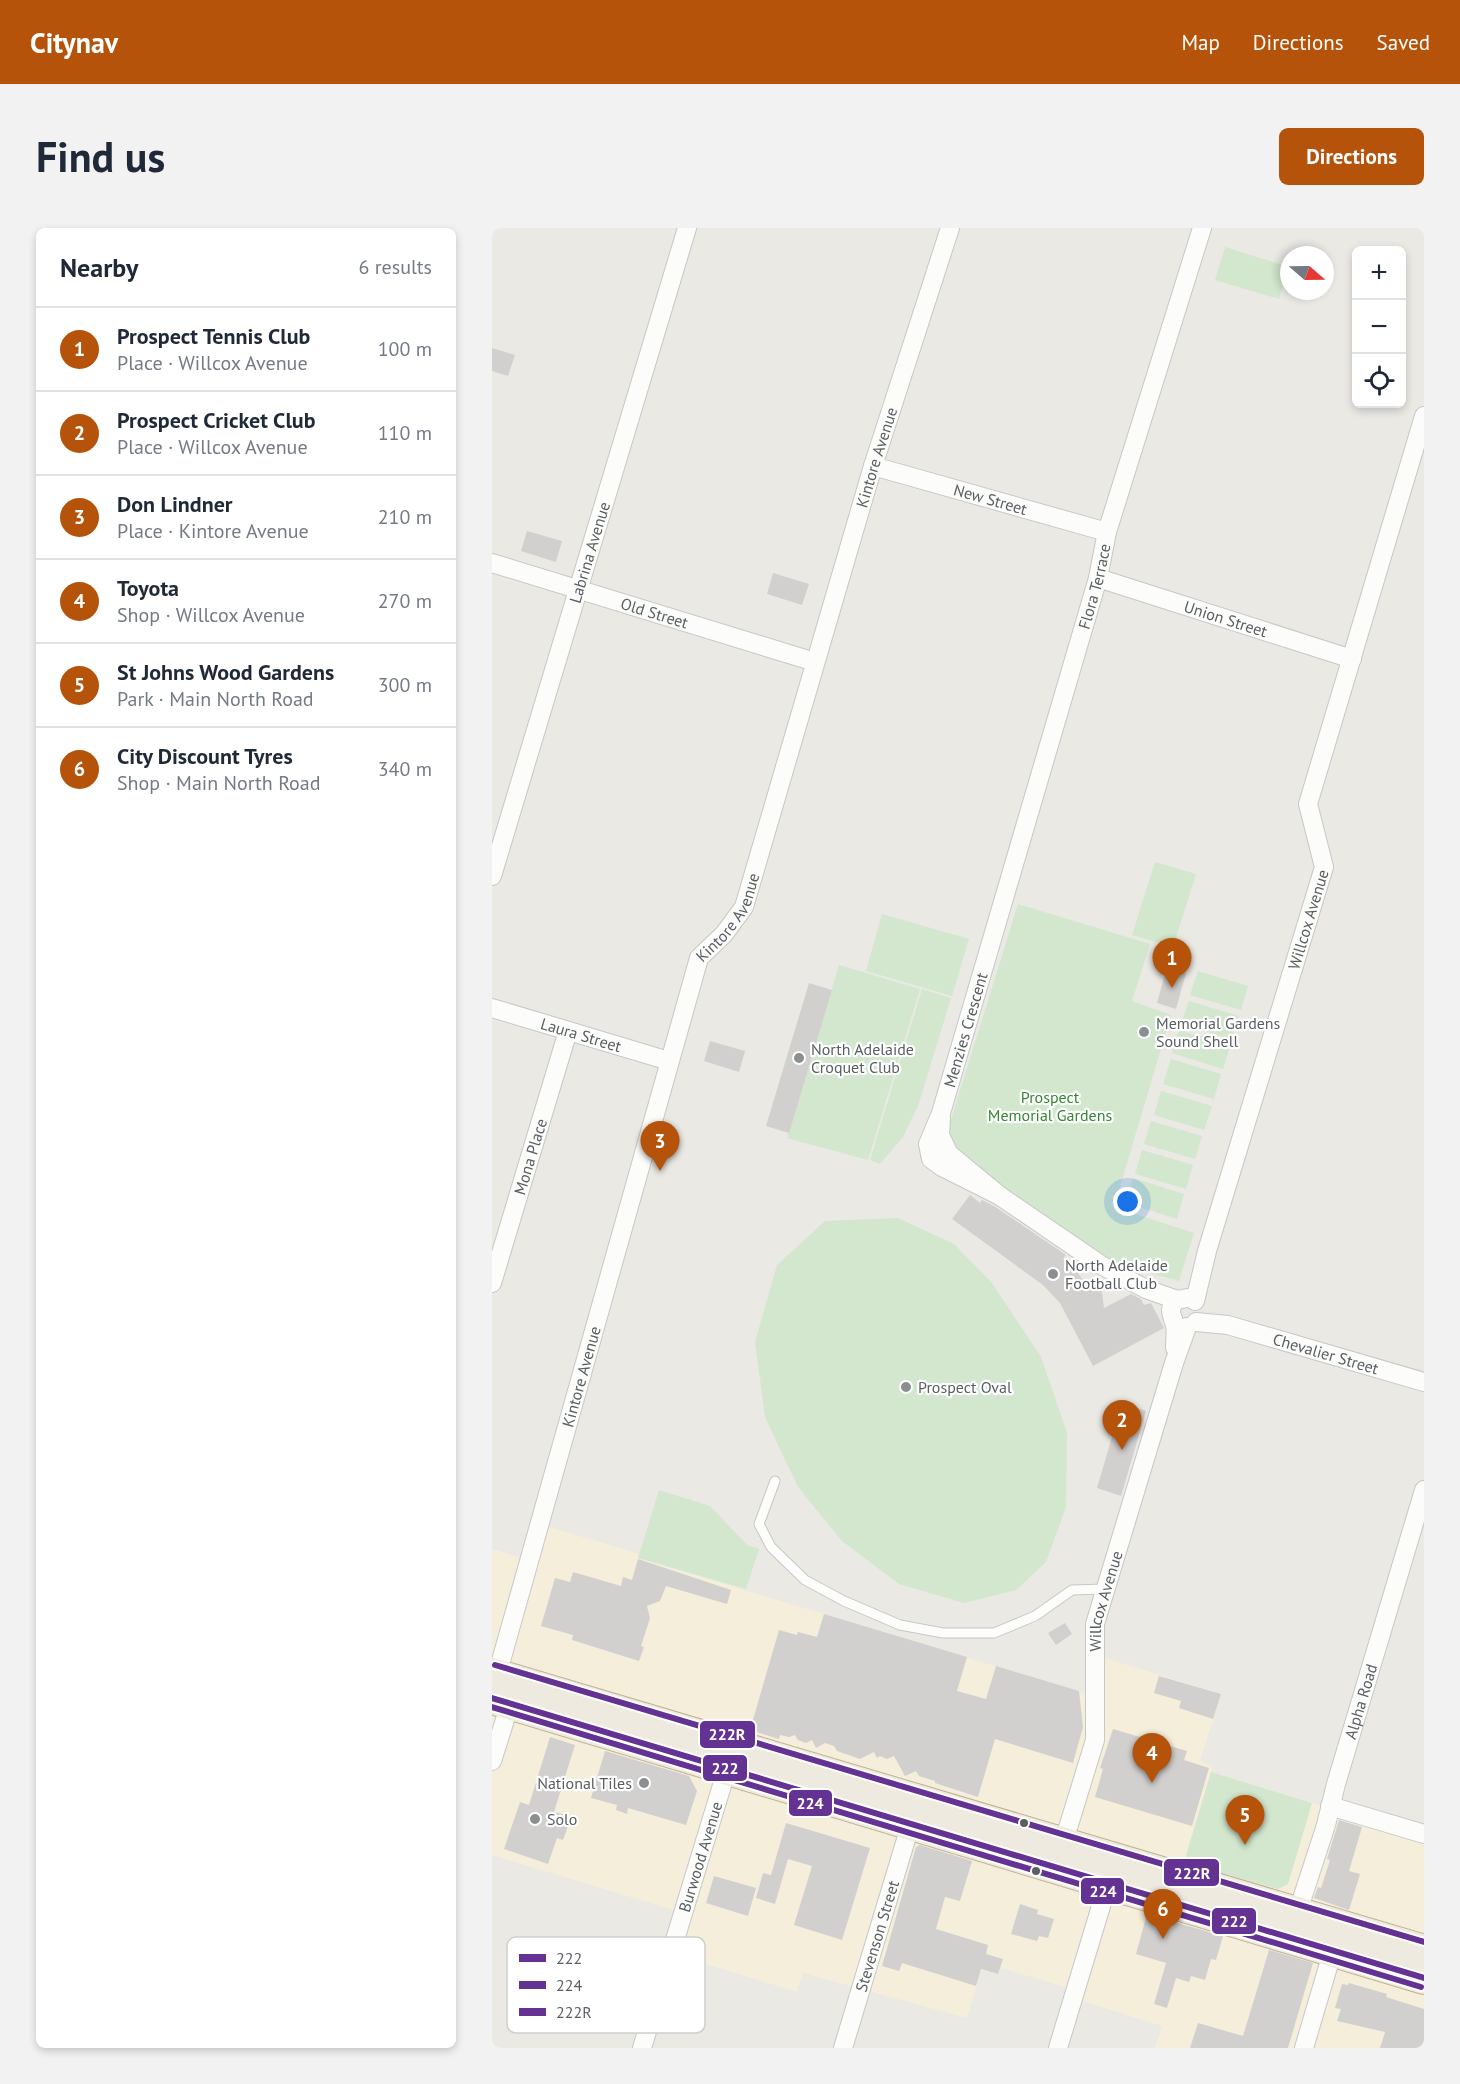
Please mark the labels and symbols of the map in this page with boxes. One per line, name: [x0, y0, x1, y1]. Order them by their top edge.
north arrow: [1280, 246, 1334, 300]
street label: Kintore Avenue: [851, 405, 901, 510]
street label: New Street: [951, 479, 1030, 519]
street label: Labrina Avenue: [565, 499, 614, 605]
street label: Flora Terrace: [1074, 542, 1115, 631]
street label: Old Street: [618, 593, 691, 633]
street label: Union Street: [1182, 596, 1270, 641]
street label: Willcox Avenue: [1283, 867, 1333, 972]
street label: Kintore Avenue: [691, 871, 763, 966]
pin: 1: [1152, 938, 1192, 988]
street label: Menzies Crescent: [939, 970, 992, 1090]
street label: Laura Street: [538, 1013, 624, 1056]
place label: Memorial Gardens Sound Shell: [1156, 1013, 1281, 1051]
marker: Memorial Gardens Sound Shell: [1137, 1025, 1151, 1039]
place label: North Adelaide Croquet Club: [811, 1039, 914, 1077]
marker: North Adelaide Croquet Club: [792, 1051, 806, 1065]
park label: Prospect Memorial Gardens: [988, 1087, 1112, 1125]
street label: Mona Place: [509, 1116, 551, 1197]
pin: 3: [640, 1122, 680, 1171]
your location: [1113, 1187, 1142, 1216]
place label: North Adelaide Football Club: [1065, 1255, 1168, 1293]
marker: North Adelaide Football Club: [1046, 1267, 1060, 1281]
street label: Kintore Avenue: [557, 1324, 605, 1429]
street label: Chevalier Street: [1271, 1329, 1382, 1378]
place label: Prospect Oval: [918, 1377, 1012, 1397]
marker: Prospect Oval: [899, 1380, 913, 1394]
pin: 2: [1102, 1400, 1142, 1450]
street label: Willcox Avenue: [1085, 1548, 1127, 1652]
street label: Alpha Road: [1340, 1661, 1381, 1741]
line badge: 222R: [699, 1720, 756, 1749]
text: 222R: [709, 1724, 746, 1744]
pin: 4: [1132, 1734, 1172, 1783]
line badge: 222: [702, 1754, 748, 1782]
text: 222: [711, 1758, 739, 1778]
place label: National Tiles: [537, 1773, 632, 1793]
marker: National Tiles: [637, 1776, 651, 1790]
line badge: 224: [788, 1789, 833, 1817]
text: 224: [796, 1793, 824, 1813]
pin: 5: [1226, 1796, 1264, 1845]
street label: Burwood Avenue: [674, 1799, 727, 1914]
place label: Solo: [547, 1809, 577, 1829]
marker: Solo: [528, 1812, 542, 1826]
unlabelled marker: [1018, 1817, 1030, 1829]
line badge: 222R: [1163, 1858, 1220, 1887]
text: 222R: [1174, 1863, 1211, 1883]
unlabelled marker: [1030, 1865, 1042, 1877]
street label: Stevenson Street: [851, 1877, 903, 1994]
line badge: 224: [1080, 1877, 1125, 1905]
text: 224: [1089, 1881, 1117, 1901]
pin: 6: [1144, 1890, 1182, 1939]
line badge: 222: [1211, 1907, 1257, 1935]
text: 222: [1220, 1911, 1248, 1931]
legend: [507, 1937, 705, 2033]
text: 222: [556, 1948, 582, 1968]
text: 224: [556, 1975, 582, 1995]
text: 222R: [556, 2002, 592, 2022]

